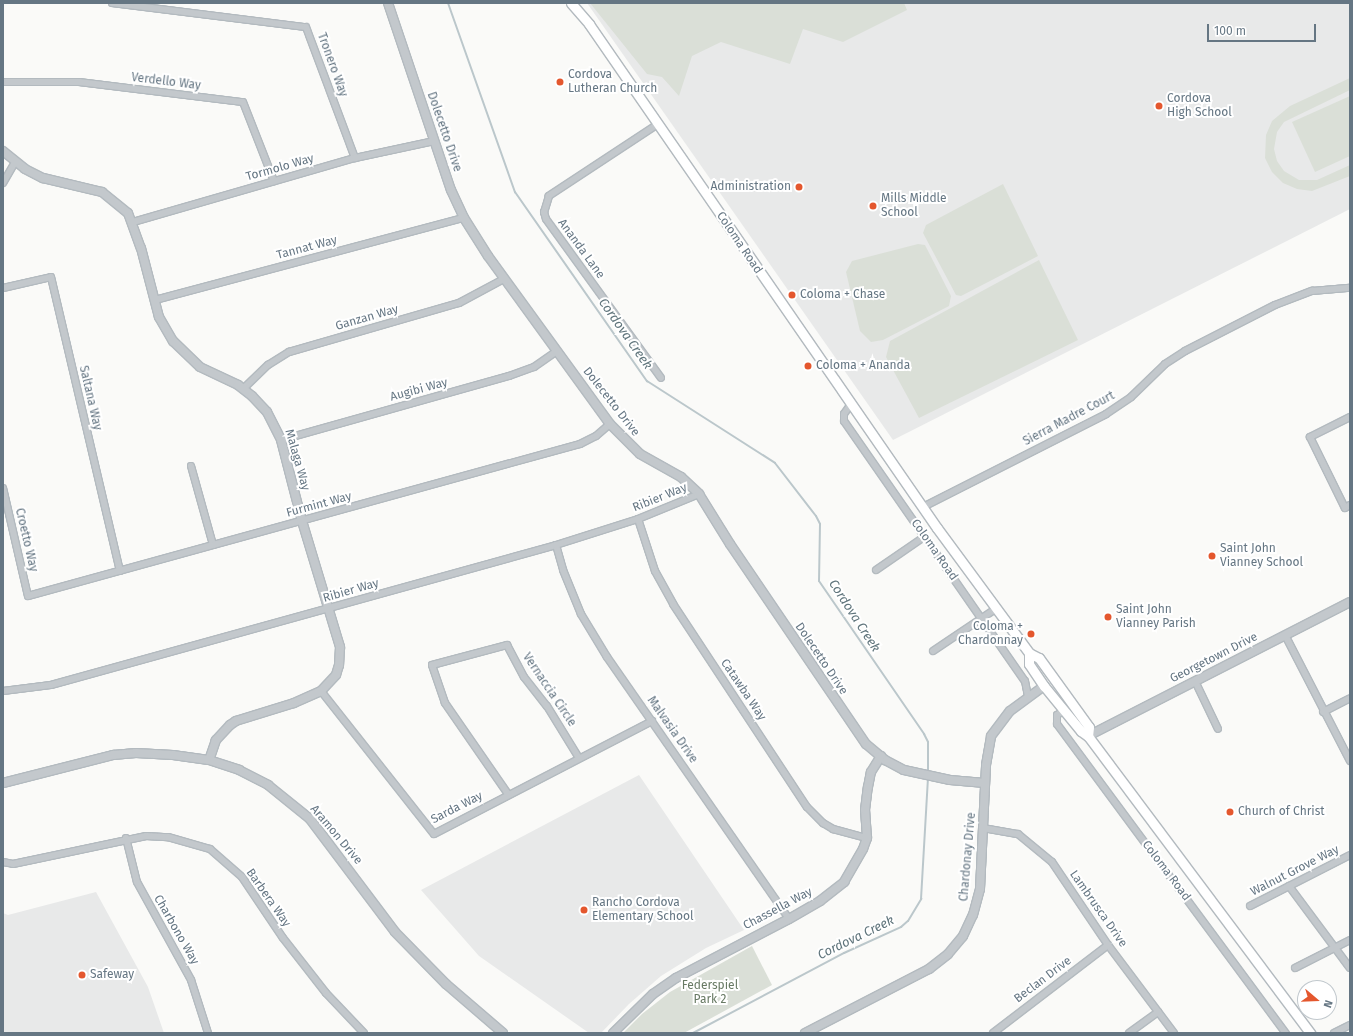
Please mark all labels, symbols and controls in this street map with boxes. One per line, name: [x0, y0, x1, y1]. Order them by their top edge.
scale bar: [1209, 16, 1318, 42]
text: 100 m: [1214, 24, 1246, 38]
street label: Tronero Way: [314, 31, 350, 99]
place label: Cordova Lutheran Church: [568, 68, 657, 96]
street label: Verdello Way: [130, 71, 202, 93]
marker: Cordova Lutheran Church: [555, 77, 565, 87]
street label: Dolecetto Drive: [424, 90, 464, 174]
place label: Cordova High School: [1167, 92, 1232, 120]
marker: Cordova High School: [1154, 101, 1164, 111]
street label: Tormolo Way: [244, 151, 316, 185]
place label: Administration: [710, 180, 791, 194]
marker: Administration: [794, 182, 804, 192]
place label: Mills Middle School: [881, 192, 947, 220]
marker: Mills Middle School: [868, 201, 878, 211]
street label: Coloma Road: [713, 209, 765, 277]
street label: Ananda Lane: [555, 216, 607, 282]
street label: Tannat Way: [275, 233, 339, 263]
place label: Coloma + Chase: [800, 288, 885, 302]
marker: Coloma + Chase: [787, 290, 797, 300]
water label: Cordova Creek: [595, 295, 655, 373]
street label: Ganzan Way: [334, 302, 400, 334]
place label: Coloma + Ananda: [816, 359, 910, 373]
marker: Coloma + Ananda: [803, 361, 813, 371]
street label: Saltana Way: [76, 364, 104, 432]
street label: Dolecetto Drive: [580, 365, 642, 439]
street label: Augibi Way: [389, 375, 449, 405]
street label: Sierra Madre Court: [1021, 389, 1117, 449]
street label: Malaga Way: [281, 428, 313, 492]
street label: Ribier Way: [631, 481, 689, 515]
street label: Furmint Way: [285, 489, 353, 521]
street label: Croetto Way: [12, 507, 40, 573]
street label: Coloma Road: [908, 517, 960, 583]
place label: Saint John Vianney School: [1220, 542, 1303, 570]
marker: Saint John Vianney School: [1207, 551, 1217, 561]
street label: Ribier Way: [321, 576, 381, 606]
water label: Cordova Creek: [825, 577, 883, 655]
place label: Saint John Vianney Parish: [1116, 603, 1196, 631]
marker: Saint John Vianney Parish: [1103, 612, 1113, 622]
street label: Dolecetto Drive: [792, 620, 850, 698]
place label: Coloma + Chardonnay: [958, 620, 1023, 648]
marker: Coloma + Chardonnay: [1026, 629, 1036, 639]
street label: Georgetown Drive: [1168, 630, 1260, 686]
street label: Vernaccia Circle: [519, 651, 579, 729]
street label: Catawba Way: [717, 657, 769, 723]
street label: Malvasia Drive: [644, 694, 700, 766]
street label: Sarda Way: [429, 789, 485, 827]
street label: Aramon Drive: [307, 802, 365, 868]
place label: Church of Christ: [1238, 805, 1325, 819]
marker: Church of Christ: [1225, 807, 1235, 817]
street label: Chardonay Drive: [957, 812, 979, 902]
street label: Coloma Road: [1139, 838, 1193, 904]
street label: Walnut Grove Way: [1248, 843, 1342, 899]
street label: Barbera Way: [243, 866, 293, 930]
street label: Lambrusca Drive: [1066, 868, 1130, 950]
street label: Chassella Way: [741, 885, 815, 933]
street label: Charbono Way: [150, 893, 202, 967]
place label: Rancho Cordova Elementary School: [592, 896, 694, 924]
marker: Rancho Cordova Elementary School: [579, 905, 589, 915]
water label: Cordova Creek: [815, 913, 897, 963]
street label: Beclan Drive: [1012, 954, 1074, 1006]
place label: Safeway: [90, 968, 134, 982]
marker: Safeway: [77, 970, 87, 980]
park label: Federspiel Park 2: [682, 979, 738, 1007]
north arrow: [1297, 980, 1337, 1020]
text: N: [1321, 998, 1335, 1009]

